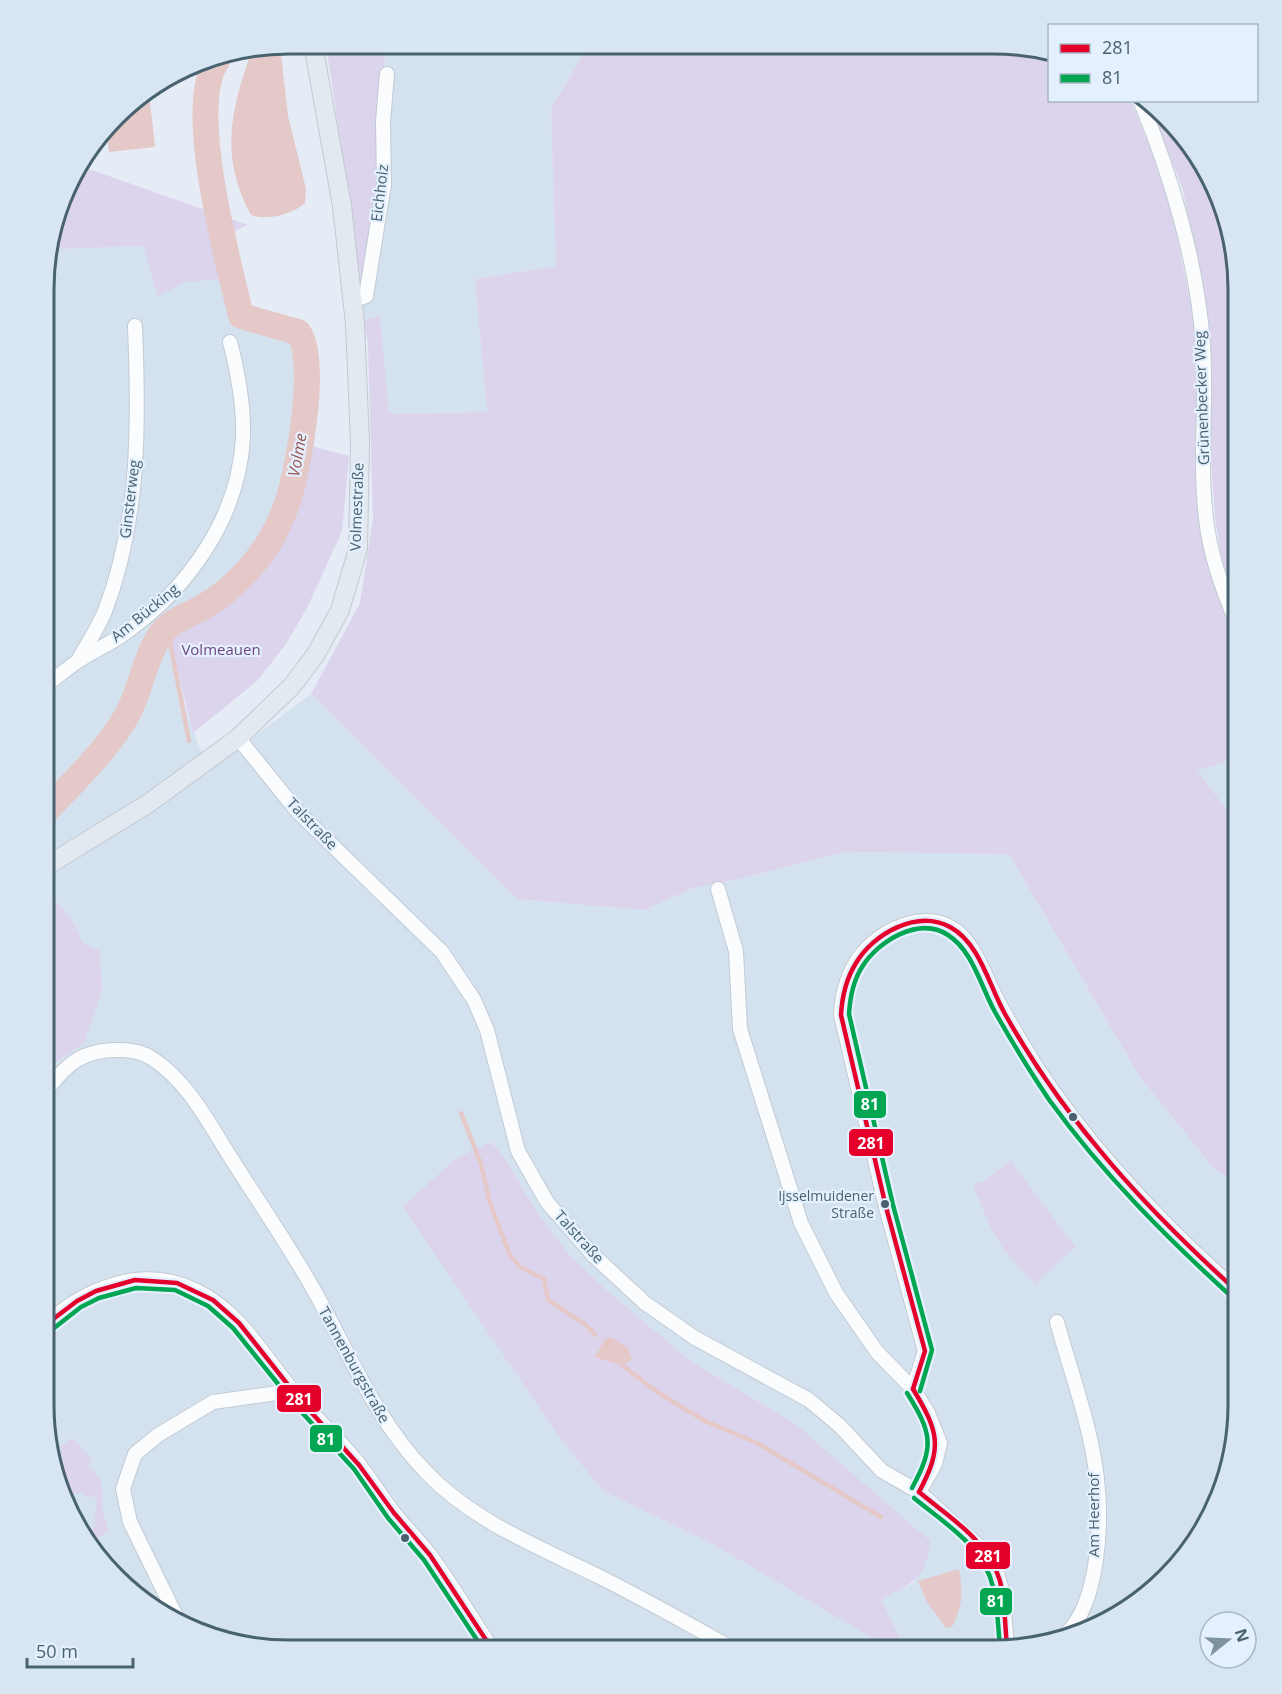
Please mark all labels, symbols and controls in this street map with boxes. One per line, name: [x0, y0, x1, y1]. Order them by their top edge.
legend: [1048, 24, 1258, 102]
text: 281: [1102, 35, 1133, 59]
text: 81: [1102, 65, 1123, 89]
street label: Eichholz: [366, 163, 392, 223]
street label: Grünenbecker Weg: [1189, 330, 1213, 466]
water label: Volme: [282, 432, 312, 478]
street label: Ginsterweg: [114, 458, 144, 539]
street label: Volmestraße: [344, 462, 368, 552]
street label: Am Bücking: [106, 579, 183, 646]
park label: Volmeauen: [181, 639, 261, 659]
street label: Talstraße: [283, 793, 343, 854]
line badge: 81: [853, 1090, 887, 1119]
text: 81: [861, 1093, 879, 1115]
unlabelled marker: [1067, 1111, 1079, 1123]
line badge: 281: [848, 1128, 894, 1157]
text: 281: [857, 1132, 885, 1154]
place label: Ijsselmuidener Straße: [778, 1186, 874, 1222]
marker: Ijsselmuidener Straße: [879, 1198, 891, 1210]
street label: Talstraße: [551, 1205, 609, 1267]
street label: Tannenburgstraße: [315, 1303, 395, 1426]
line badge: 281: [276, 1384, 322, 1413]
text: 281: [285, 1388, 313, 1410]
line badge: 81: [309, 1424, 343, 1453]
text: 81: [317, 1428, 335, 1450]
street label: Am Heerhof: [1083, 1472, 1103, 1557]
unlabelled marker: [399, 1532, 411, 1544]
line badge: 281: [965, 1541, 1011, 1570]
text: 281: [974, 1545, 1002, 1567]
line badge: 81: [979, 1587, 1013, 1616]
text: 81: [987, 1590, 1005, 1612]
north arrow: [1198, 1610, 1258, 1670]
text: N: [1230, 1626, 1255, 1645]
scale bar: [27, 1631, 134, 1669]
text: 50 m: [36, 1639, 78, 1663]

